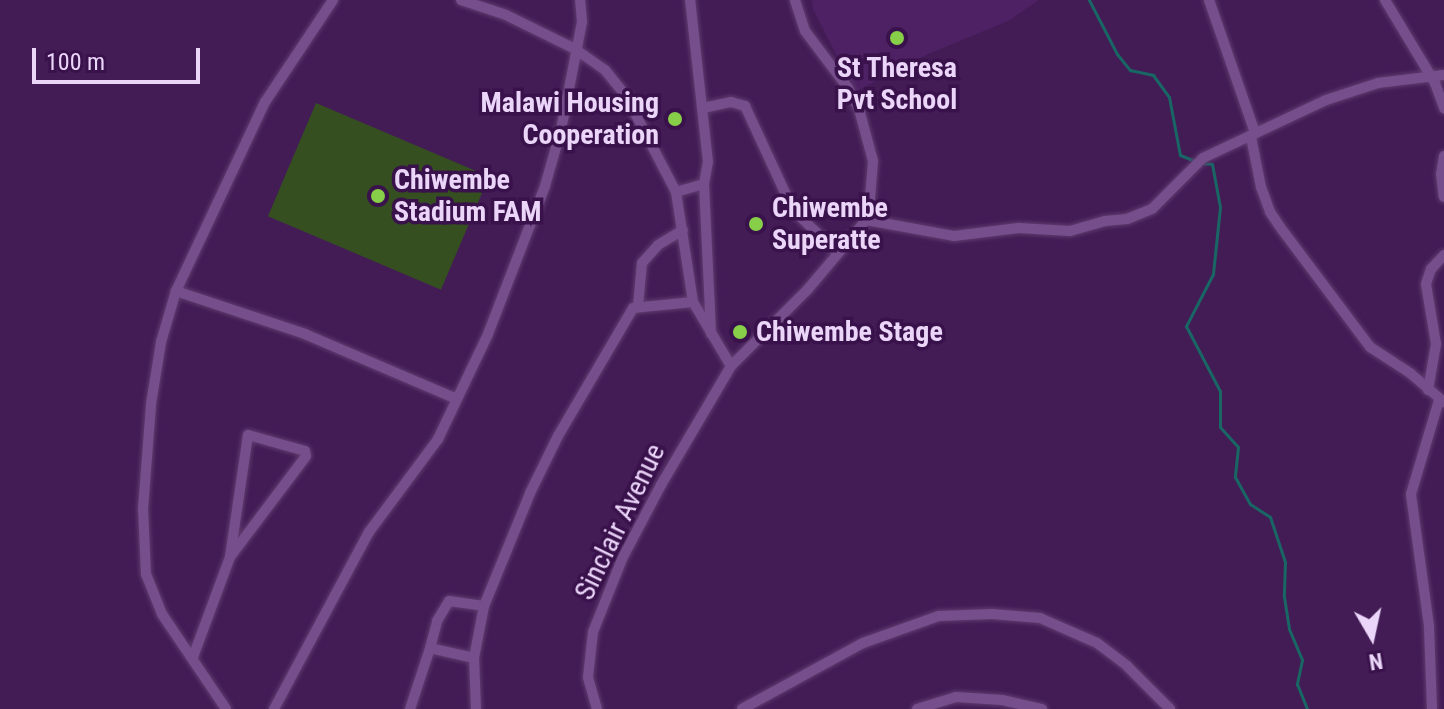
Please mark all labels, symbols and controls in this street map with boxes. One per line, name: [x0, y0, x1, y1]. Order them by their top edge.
marker: St Theresa Pvt School: [888, 29, 906, 47]
scale bar: [36, 32, 204, 82]
text: 100 m: [46, 48, 105, 76]
place label: St Theresa Pvt School: [837, 51, 957, 117]
place label: Malawi Housing Cooperation: [481, 86, 659, 152]
marker: Malawi Housing Cooperation: [666, 110, 684, 128]
place label: Chiwembe Stadium FAM: [394, 163, 541, 229]
marker: Chiwembe Stadium FAM: [369, 187, 387, 205]
place label: Chiwembe Superatte: [772, 191, 888, 257]
marker: Chiwembe Superatte: [747, 215, 765, 233]
place label: Chiwembe Stage: [756, 315, 943, 349]
marker: Chiwembe Stage: [731, 323, 749, 341]
street label: Sinclair Avenue: [568, 439, 672, 605]
north arrow: [1332, 597, 1412, 677]
text: N: [1367, 648, 1384, 675]

